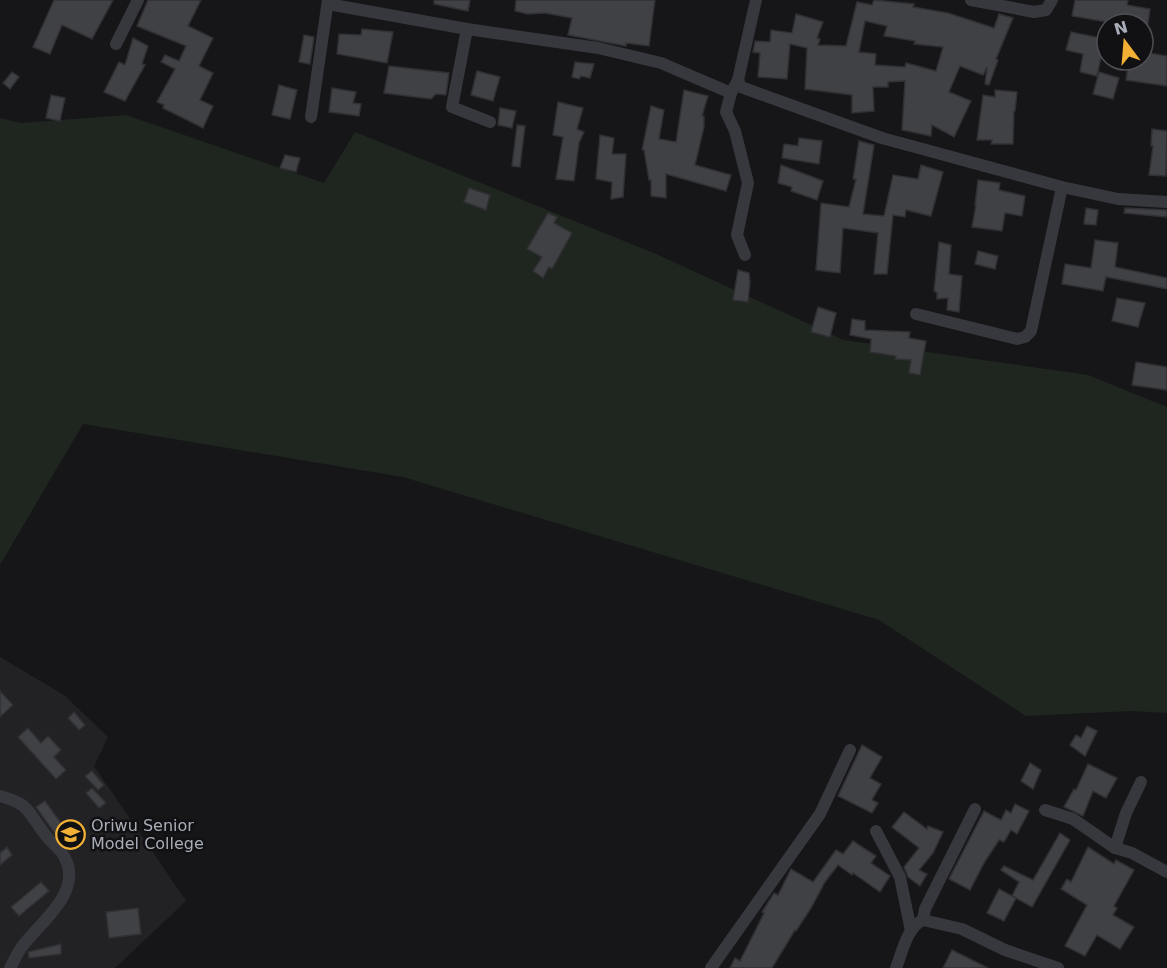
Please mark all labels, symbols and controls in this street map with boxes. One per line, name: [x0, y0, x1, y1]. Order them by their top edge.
north arrow: [1095, 12, 1155, 72]
text: N: [1112, 17, 1130, 39]
place label: Oriwu Senior Model College: [91, 816, 204, 853]
school or university icon: Oriwu Senior Model College: [54, 818, 86, 850]

